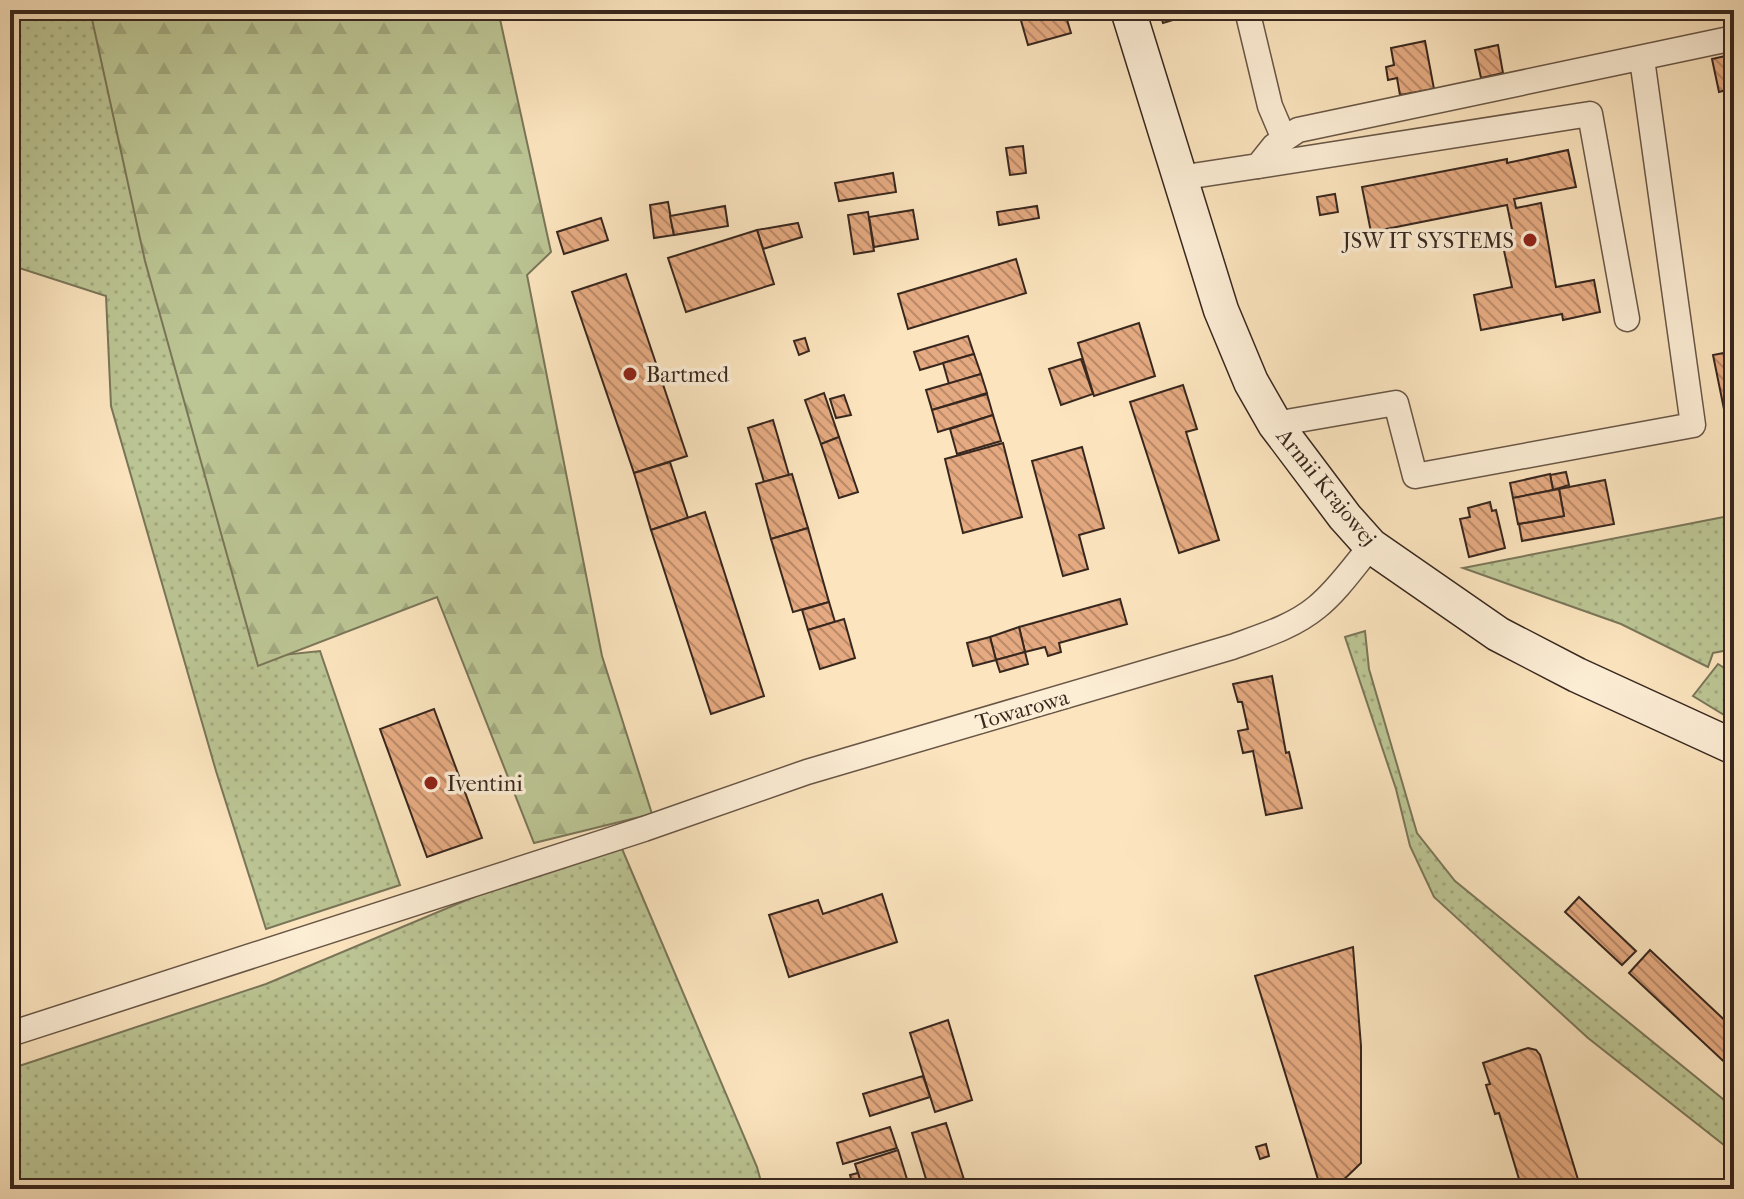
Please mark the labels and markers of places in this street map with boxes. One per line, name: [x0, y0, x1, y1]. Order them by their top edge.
place label: JSW IT SYSTEMS: [1341, 228, 1514, 254]
marker: JSW IT SYSTEMS: [1521, 231, 1539, 249]
place label: Bartmed: [646, 362, 730, 388]
marker: Bartmed: [621, 365, 639, 383]
place label: Iventini: [447, 771, 523, 797]
marker: Iventini: [422, 774, 440, 792]

